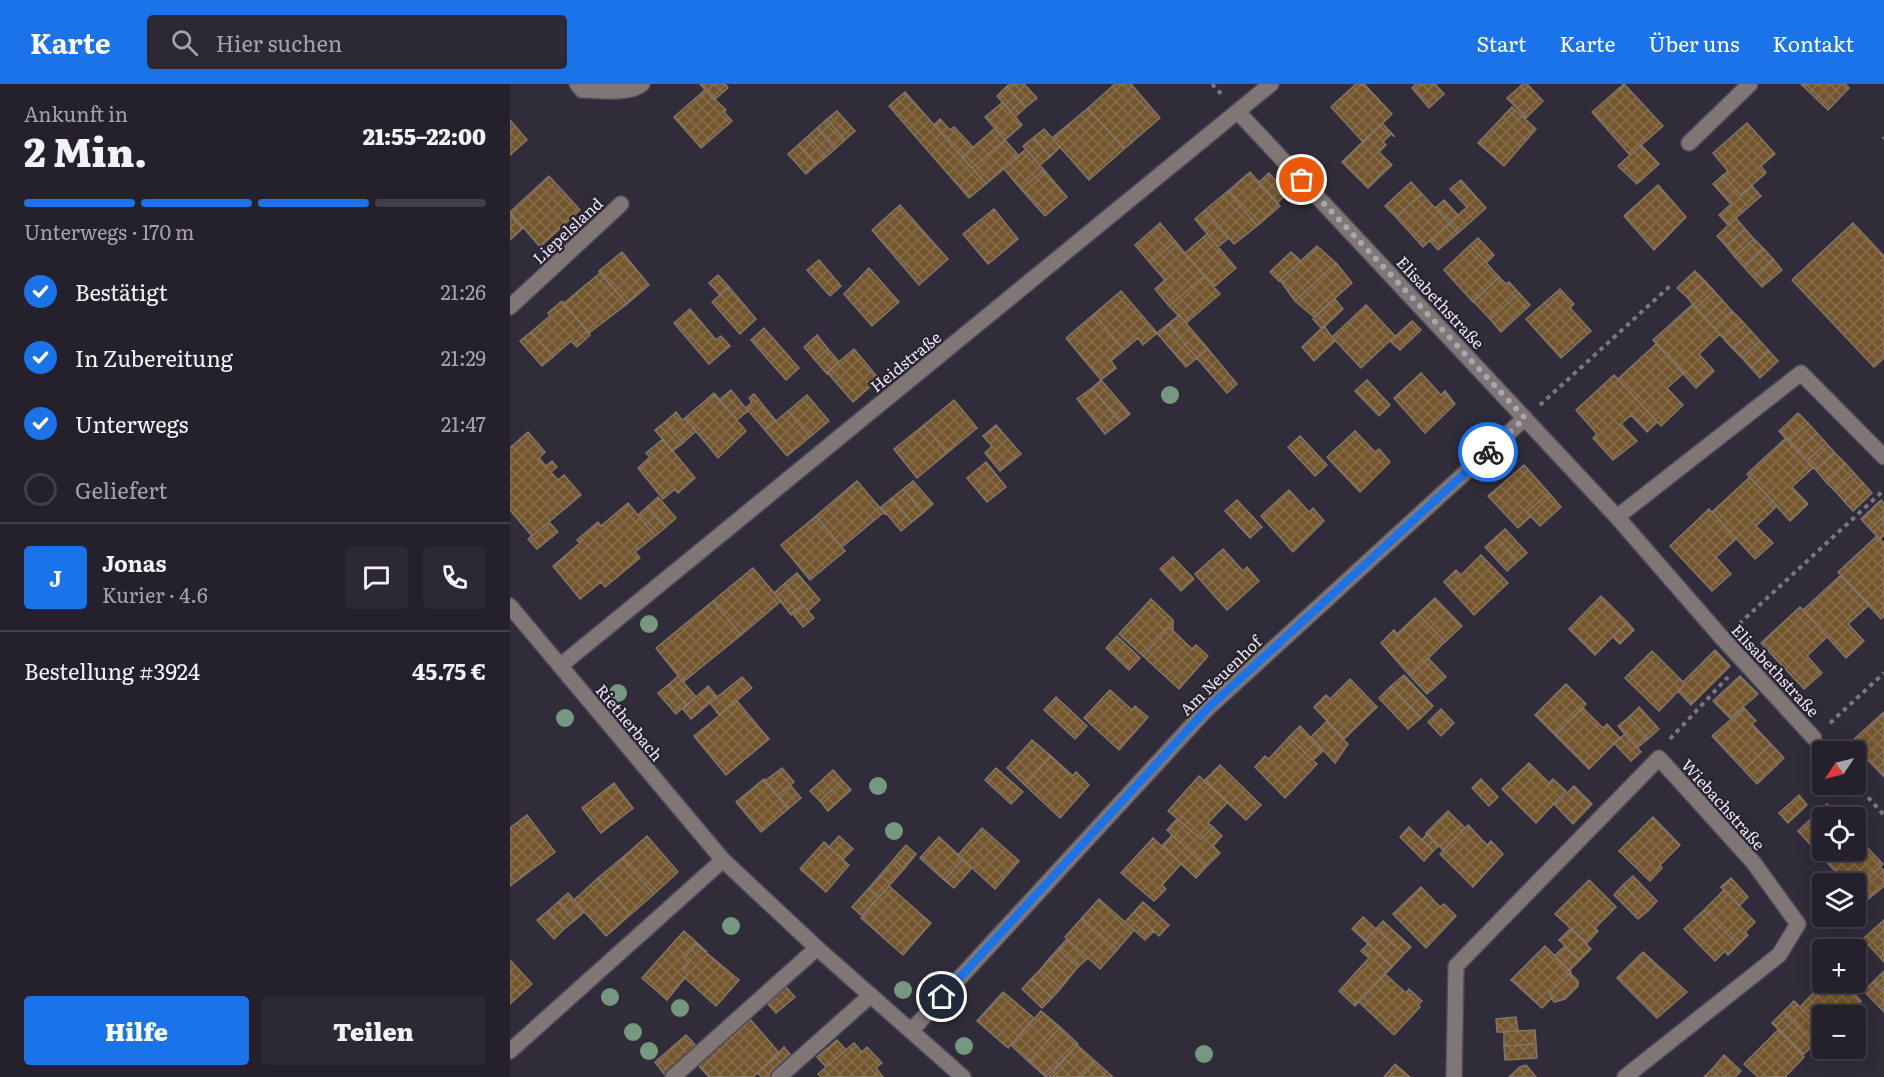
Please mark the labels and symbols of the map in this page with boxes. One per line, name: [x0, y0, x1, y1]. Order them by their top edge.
pin: [1276, 154, 1327, 205]
street label: Liepelsland: [527, 191, 608, 269]
street label: Elisabethstraße: [1392, 250, 1490, 354]
street label: Heidstraße: [864, 325, 946, 397]
courier: [1458, 422, 1518, 482]
street label: Elisabethstraße: [1727, 618, 1825, 722]
street label: Am Neuenhof: [1174, 628, 1268, 720]
street label: Rietherbach: [591, 678, 670, 766]
north arrow: [1812, 741, 1866, 795]
street label: Wiebachstraße: [1676, 753, 1772, 855]
pin: [916, 971, 967, 1022]

